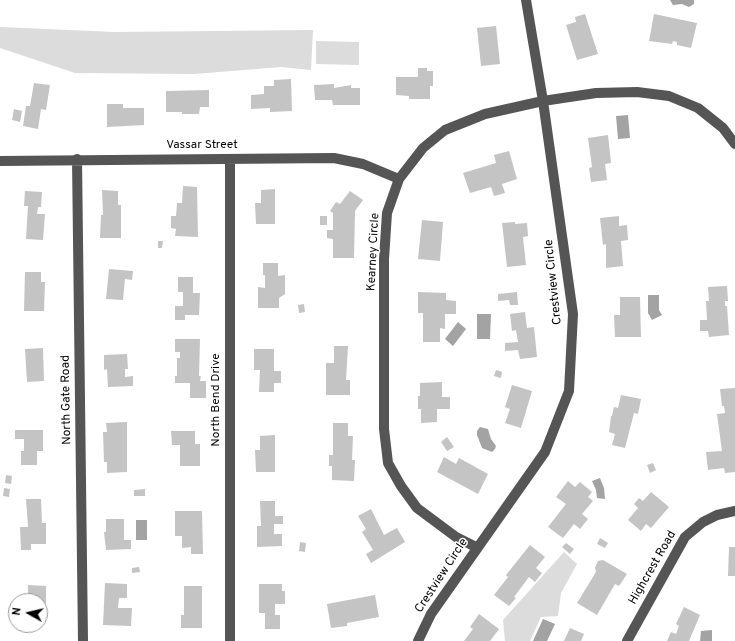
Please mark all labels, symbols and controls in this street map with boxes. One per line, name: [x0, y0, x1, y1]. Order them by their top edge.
street label: Vassar Street: [166, 139, 238, 153]
street label: Kearney Circle: [365, 213, 383, 291]
street label: Crestview Circle: [542, 238, 566, 326]
street label: North Bend Drive: [210, 353, 224, 447]
street label: North Gate Road: [59, 355, 75, 445]
street label: Highcrest Road: [626, 529, 680, 607]
street label: Crestview Circle: [413, 536, 471, 616]
north arrow: [8, 593, 48, 633]
text: N: [10, 607, 25, 616]

